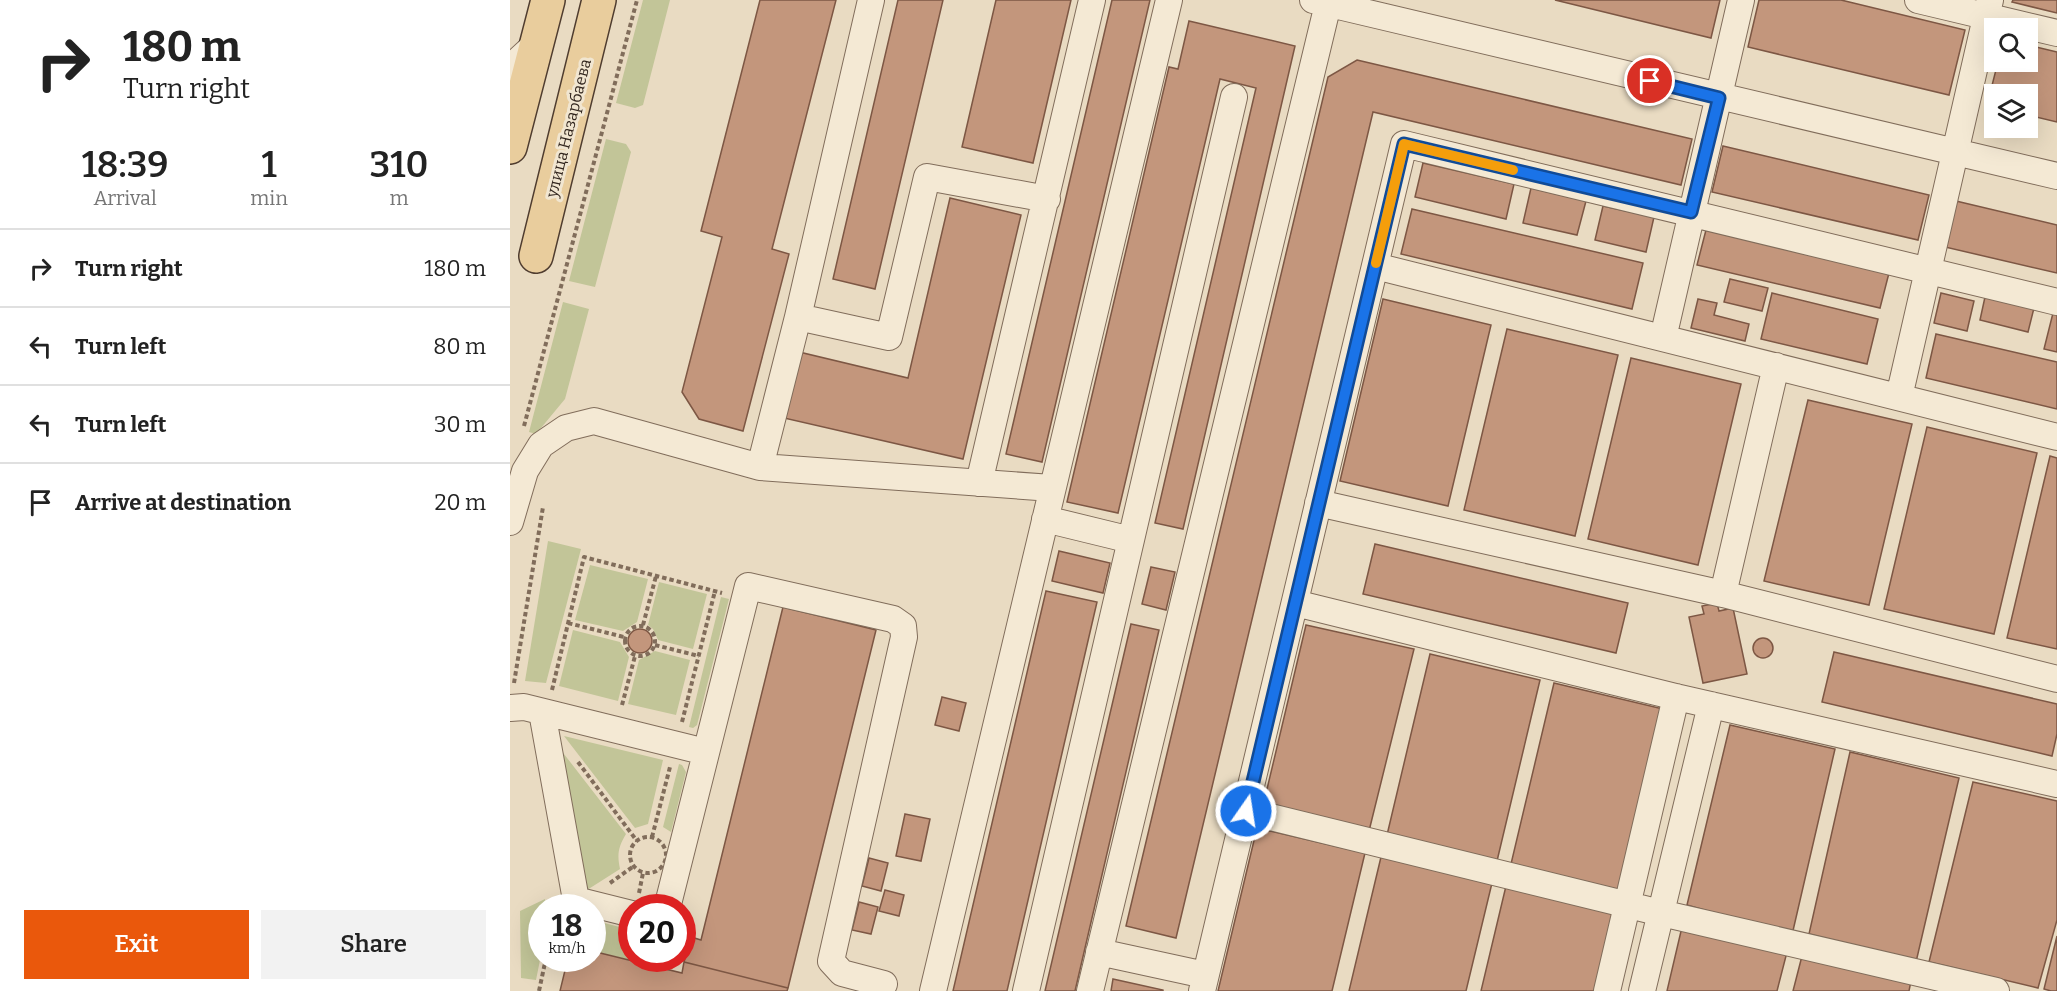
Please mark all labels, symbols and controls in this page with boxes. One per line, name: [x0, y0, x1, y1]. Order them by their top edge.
map controls: [1984, 18, 2038, 138]
button: search: [1984, 18, 2038, 72]
text: 180 m: [123, 22, 241, 72]
icon: right: [24, 24, 102, 102]
pin: [1624, 55, 1675, 106]
street label: улица Назарбаева: [542, 57, 595, 200]
icon: arrive: [1633, 64, 1666, 97]
text: Turn right: [123, 73, 250, 105]
button: layers: [1984, 84, 2038, 138]
text: 18:39: [82, 143, 169, 187]
text: 1: [261, 143, 277, 187]
text: 310: [370, 143, 428, 187]
text: Arrival: [93, 186, 157, 210]
text: min: [250, 186, 288, 210]
text: m: [389, 186, 408, 210]
icon: right: [24, 252, 57, 285]
text: Turn right: [75, 255, 183, 282]
text: 180 m: [424, 255, 486, 282]
icon: left: [24, 330, 57, 363]
text: Turn left: [75, 333, 167, 360]
text: 80 m: [433, 333, 486, 360]
icon: left: [24, 408, 57, 441]
text: Turn left: [75, 411, 167, 438]
text: 30 m: [434, 411, 486, 438]
icon: arrive: [24, 486, 57, 519]
text: Arrive at destination: [75, 489, 291, 516]
text: 20 m: [435, 489, 486, 516]
position arrow: [1214, 779, 1278, 843]
speed limit sign: 20: [618, 894, 696, 972]
text: 18: [551, 908, 583, 944]
button: Exit: [24, 910, 249, 979]
button: Share: [261, 910, 486, 979]
text: km/h: [548, 939, 586, 957]

